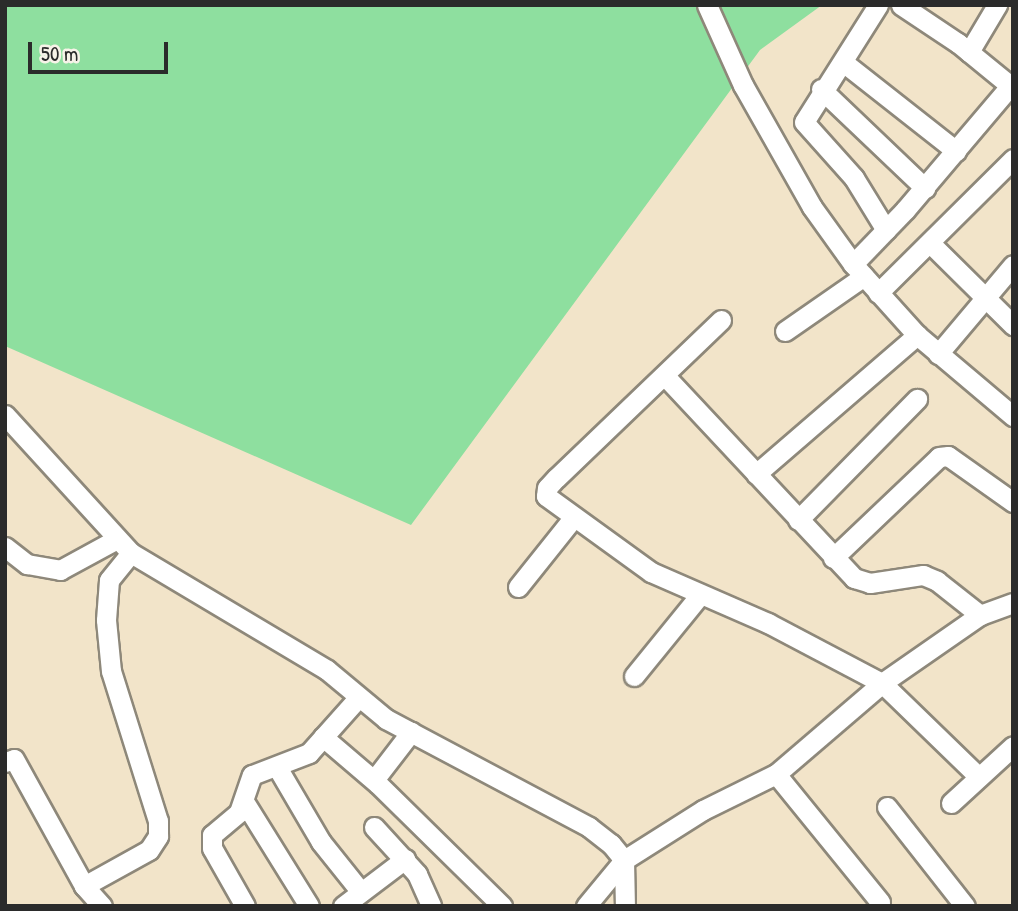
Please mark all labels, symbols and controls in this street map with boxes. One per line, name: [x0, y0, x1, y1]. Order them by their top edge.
scale bar: [32, 28, 172, 72]
text: 50 m: [41, 39, 78, 68]

